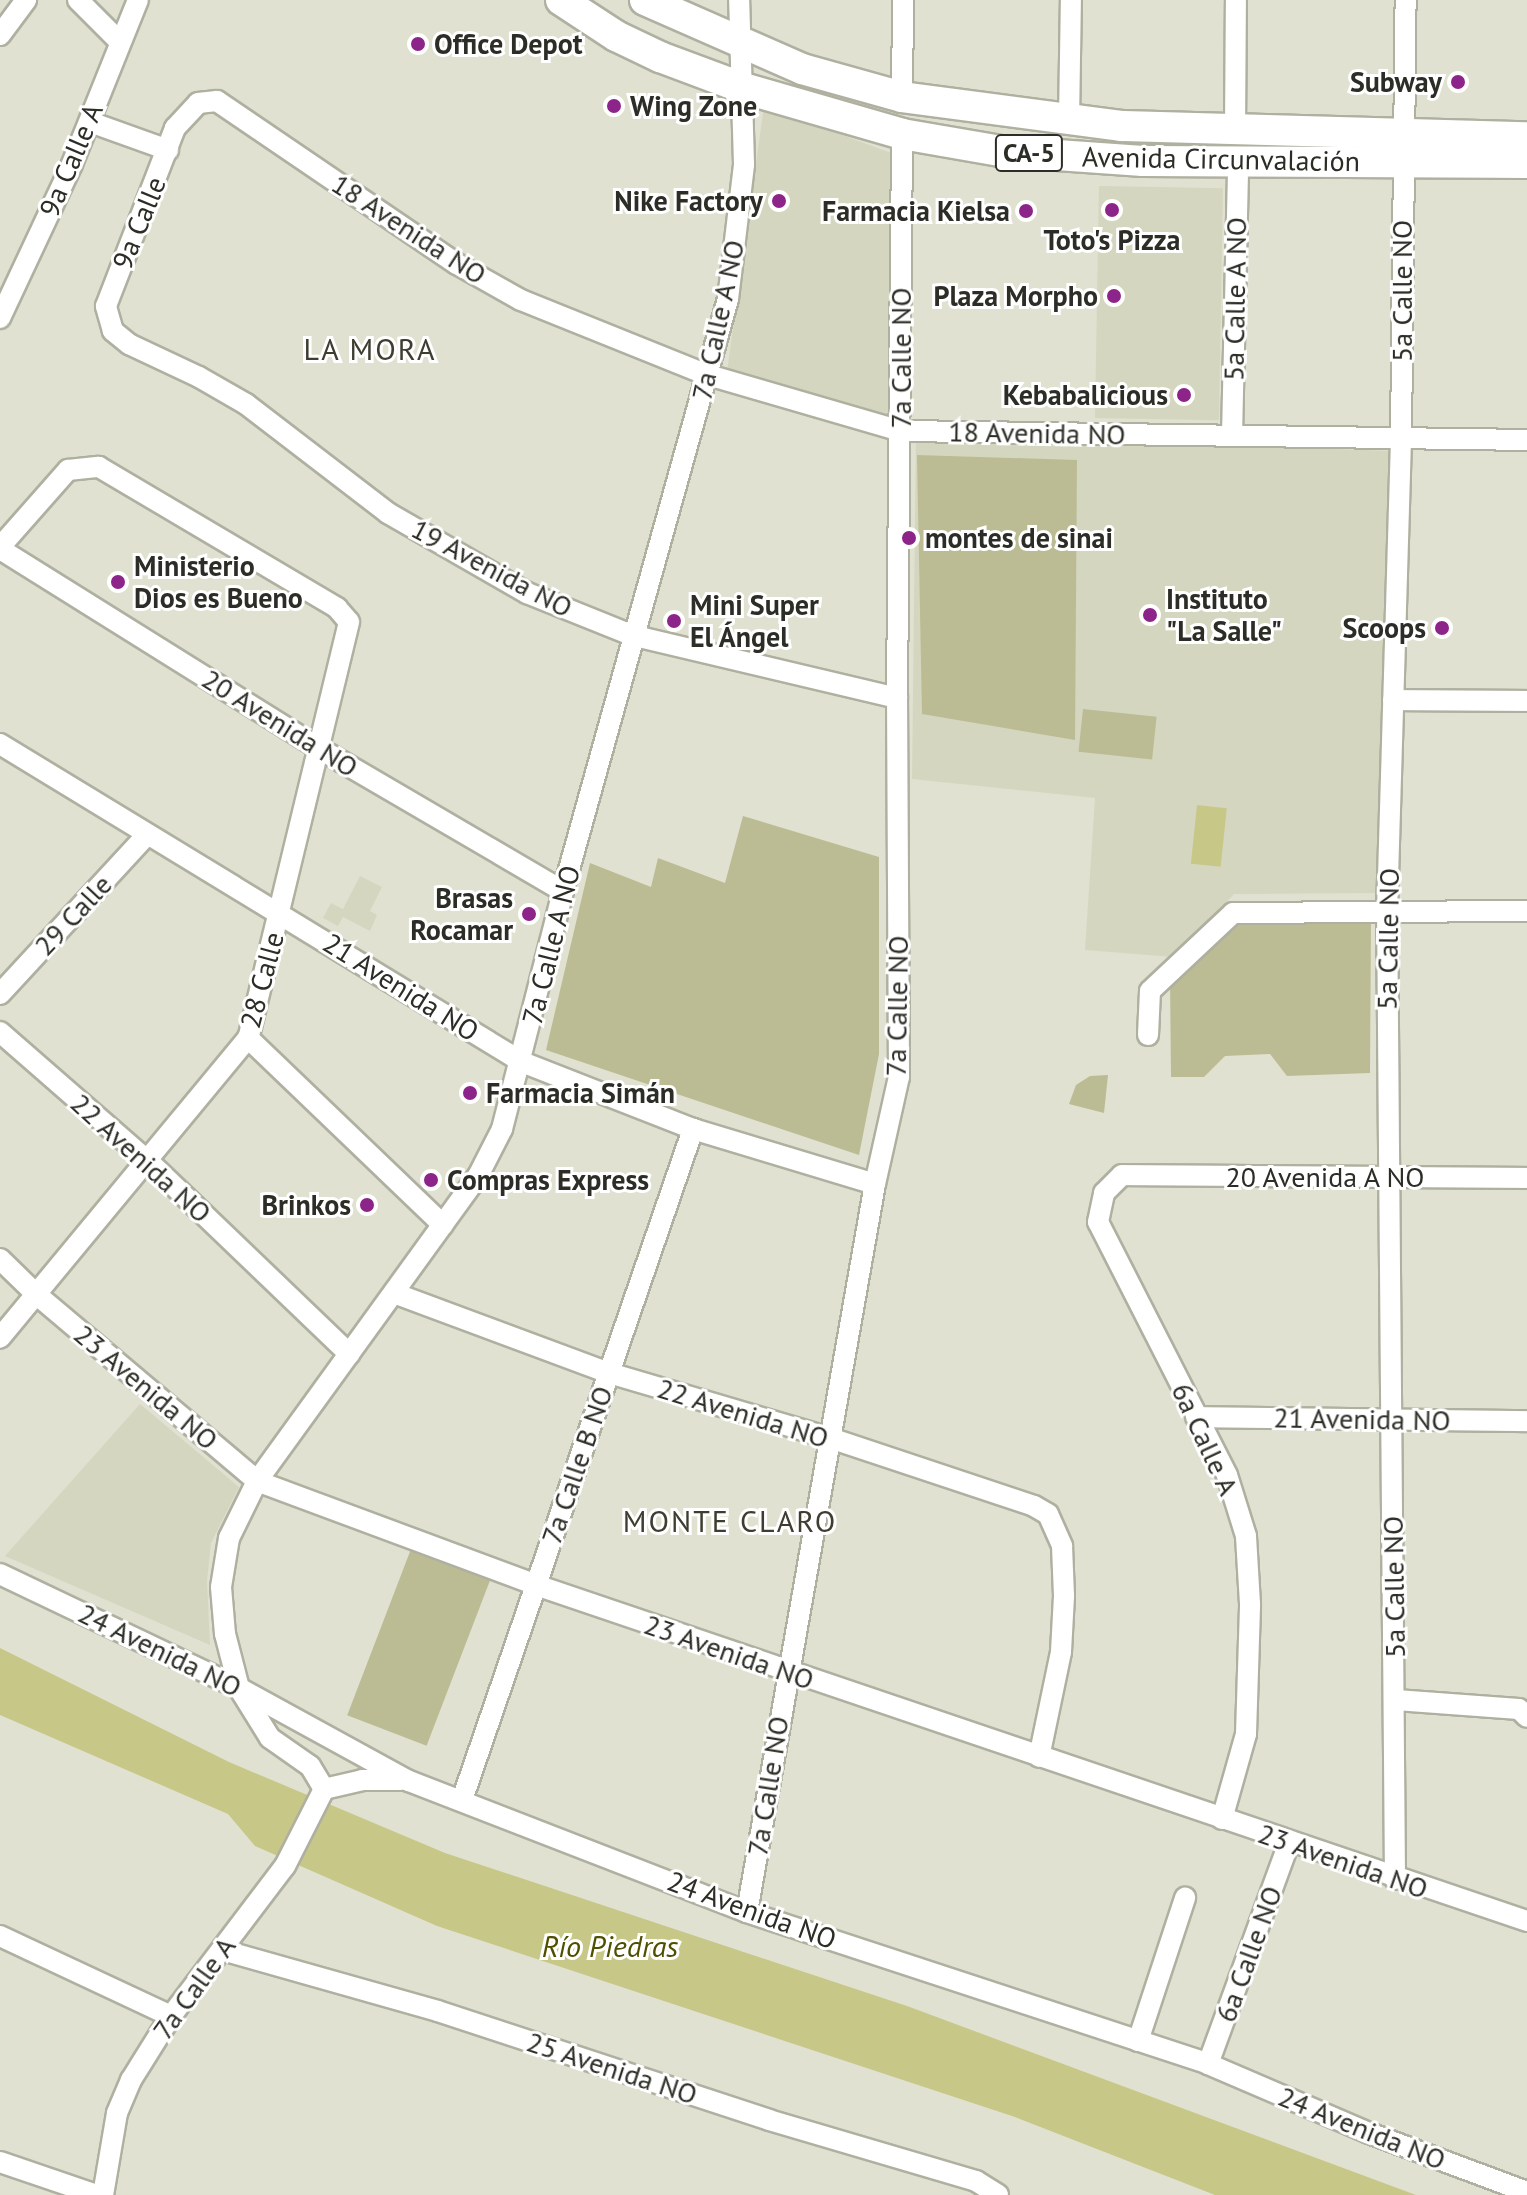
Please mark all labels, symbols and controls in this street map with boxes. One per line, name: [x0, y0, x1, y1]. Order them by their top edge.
place label: Office Depot: [434, 27, 582, 61]
marker: Office Depot: [409, 35, 427, 53]
place label: Subway: [1350, 65, 1442, 99]
marker: Subway: [1449, 73, 1467, 91]
place label: Wing Zone: [630, 89, 758, 123]
marker: Wing Zone: [605, 97, 623, 115]
street label: 9a Calle A: [32, 98, 110, 222]
road number: CA-5: [993, 131, 1065, 175]
street label: Avenida Circunvalación: [1082, 140, 1360, 178]
street label: 18 Avenida NO: [325, 166, 493, 292]
street label: 9a Calle: [105, 172, 173, 274]
place label: Nike Factory: [614, 184, 763, 218]
marker: Nike Factory: [770, 192, 788, 210]
place label: Farmacia Kielsa: [822, 194, 1010, 228]
marker: Toto's Pizza: [1103, 201, 1121, 219]
marker: Farmacia Kielsa: [1017, 202, 1035, 220]
street label: 5a Calle A NO: [1217, 216, 1253, 382]
street label: 5a Calle NO: [1385, 220, 1419, 362]
place label: Toto's Pizza: [1043, 223, 1181, 257]
street label: 7a Calle A NO: [684, 236, 752, 404]
place label: Plaza Morpho: [933, 279, 1098, 313]
marker: Plaza Morpho: [1105, 287, 1123, 305]
street label: 7a Calle NO: [884, 288, 918, 428]
district label: LA MORA: [303, 331, 437, 367]
place label: Kebabalicious: [1003, 378, 1168, 412]
marker: Kebabalicious: [1175, 386, 1193, 404]
street label: 18 Avenida NO: [948, 415, 1126, 451]
street label: 19 Avenida NO: [406, 511, 578, 625]
place label: montes de sinai: [925, 521, 1113, 555]
marker: montes de sinai: [900, 529, 918, 547]
place label: Ministerio Dios es Bueno: [134, 549, 303, 615]
marker: Ministerio Dios es Bueno: [109, 573, 127, 591]
place label: Instituto "La Salle": [1166, 582, 1282, 648]
place label: Mini Super El Ángel: [690, 588, 819, 654]
marker: Instituto "La Salle": [1141, 606, 1159, 624]
place label: Scoops: [1343, 611, 1426, 645]
marker: Mini Super El Ángel: [665, 612, 683, 630]
marker: Scoops: [1433, 619, 1451, 637]
street label: 20 Avenida NO: [196, 662, 364, 784]
street label: 7a Calle A NO: [515, 861, 587, 1029]
street label: 29 Calle: [27, 868, 119, 962]
street label: 5a Calle NO: [1370, 868, 1406, 1010]
place label: Brasas Rocamar: [410, 881, 513, 947]
marker: Brasas Rocamar: [520, 905, 538, 923]
street label: 21 Avenida NO: [317, 926, 485, 1048]
street label: 28 Calle: [233, 928, 291, 1032]
street label: 7a Calle NO: [879, 935, 915, 1077]
place label: Farmacia Simán: [486, 1076, 675, 1110]
marker: Farmacia Simán: [461, 1084, 479, 1102]
street label: 22 Avenida NO: [64, 1086, 218, 1230]
street label: 20 Avenida A NO: [1224, 1160, 1426, 1194]
place label: Compras Express: [447, 1163, 649, 1197]
marker: Compras Express: [422, 1171, 440, 1189]
place label: Brinkos: [262, 1188, 351, 1222]
marker: Brinkos: [358, 1196, 376, 1214]
street label: 23 Avenida NO: [67, 1317, 225, 1457]
street label: 22 Avenida NO: [653, 1371, 833, 1455]
street label: 6a Calle A: [1164, 1377, 1246, 1501]
street label: 7a Calle B NO: [534, 1382, 620, 1548]
street label: 21 Avenida NO: [1273, 1401, 1451, 1437]
district label: MONTE CLARO: [623, 1503, 837, 1539]
street label: 5a Calle NO: [1376, 1516, 1412, 1658]
street label: 24 Avenida NO: [73, 1596, 247, 1704]
street label: 23 Avenida NO: [639, 1607, 819, 1697]
street label: 7a Calle NO: [740, 1714, 796, 1858]
street label: 23 Avenida NO: [1253, 1816, 1433, 1906]
street label: 24 Avenida NO: [663, 1864, 841, 1956]
street label: 6a Calle NO: [1209, 1882, 1289, 2026]
water label: Río Piedras: [542, 1928, 678, 1964]
street label: 7a Calle A: [145, 1930, 243, 2046]
street label: 25 Avenida NO: [522, 2025, 702, 2111]
street label: 24 Avenida NO: [1273, 2079, 1451, 2177]

